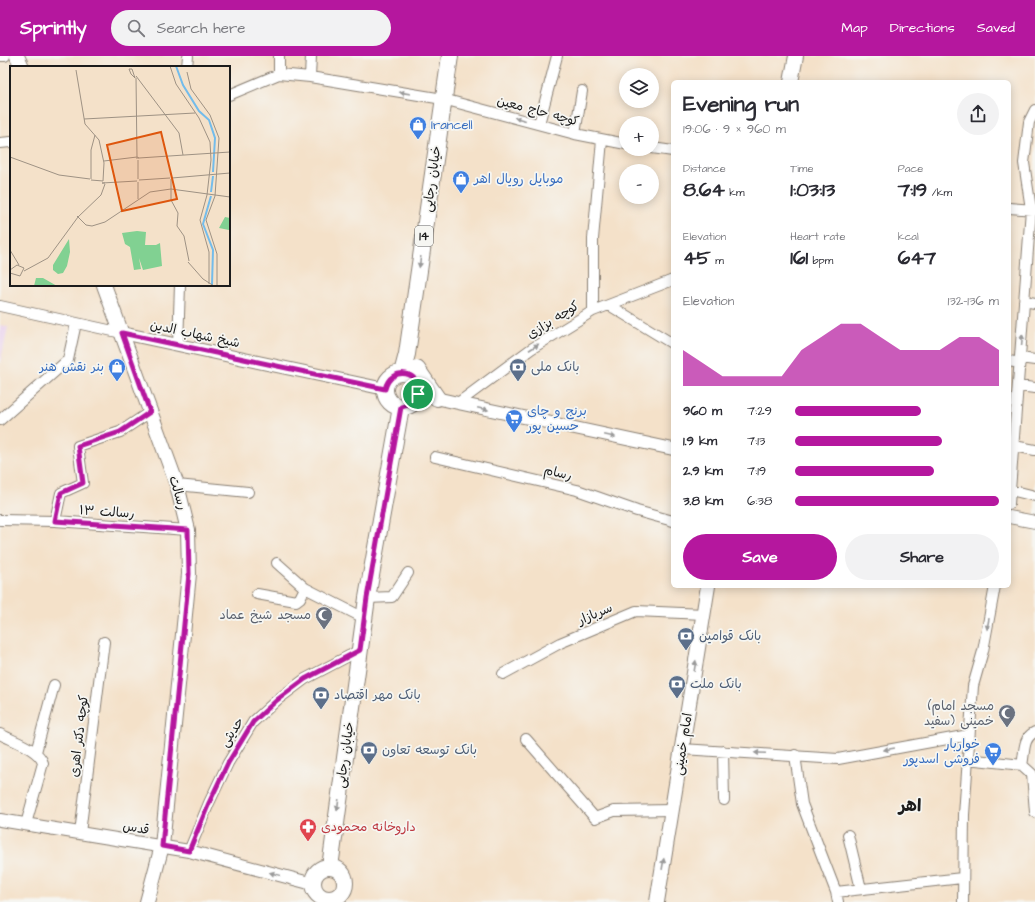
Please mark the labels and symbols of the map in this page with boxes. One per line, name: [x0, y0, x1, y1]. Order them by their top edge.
inset map: [10, 66, 230, 286]
one-way arrow: [399, 90, 411, 96]
street label: کوچه حاج معین: [495, 91, 582, 131]
shop icon: Irancell: [408, 115, 428, 140]
place label: Irancell: [431, 116, 473, 134]
one-way arrow: [514, 116, 526, 122]
street label: خیابان رجایی: [418, 145, 446, 213]
shop icon: موبایل رویال اهر: [451, 169, 471, 194]
place label: موبایل رویال اهر: [473, 170, 563, 188]
road number: 14: [415, 226, 433, 246]
one-way arrow: [417, 256, 423, 269]
street label: کوچه بزازی: [523, 297, 583, 343]
street label: شیخ شهاب الدین: [149, 316, 241, 352]
one-way arrow: [1018, 334, 1025, 346]
one-way arrow: [529, 343, 539, 351]
shop icon: بنر نقش هنر: [107, 357, 127, 382]
bank icon: بانک ملی: [508, 357, 528, 382]
place label: بنر نقش هنر: [39, 358, 104, 376]
place label: بانک ملی: [531, 358, 579, 376]
pin: [401, 377, 435, 411]
place label: برنج و چای حسین پور: [526, 402, 587, 435]
one-way arrow: [477, 406, 489, 412]
supermarket icon: برنج و چای حسین پور: [504, 408, 524, 433]
one-way arrow: [604, 433, 616, 439]
street label: رسام: [542, 461, 574, 486]
street label: رسالت: [165, 474, 191, 512]
street label: رسالت ۱۳: [79, 501, 135, 523]
street label: سربازار: [574, 599, 615, 630]
mosque icon: مسجد شیخ عماد: [314, 605, 334, 630]
place label: مسجد شیخ عماد: [219, 606, 311, 624]
one-way arrow: [985, 618, 991, 630]
bank icon: بانک قوامین: [676, 626, 696, 651]
place label: بانک قوامین: [699, 627, 761, 645]
one-way arrow: [692, 660, 698, 672]
bank icon: بانک ملت: [667, 674, 687, 699]
place label: بانک ملت: [690, 675, 742, 693]
bank icon: بانک مهر اقتصاد: [311, 685, 331, 710]
place label: بانک مهر اقتصاد: [334, 686, 421, 704]
street label: کوچه دکتر اهری: [65, 693, 93, 778]
place label: (مسجد امام خمینی (سفید: [924, 697, 994, 730]
mosque icon: (مسجد امام خمینی (سفید: [997, 703, 1017, 728]
street label: امام خمینی: [669, 712, 698, 777]
street label: حدیثی: [216, 714, 248, 750]
street label: خیابان رجایی: [331, 721, 359, 789]
place label: خواربار فروشی اسدپور: [903, 735, 980, 768]
bank icon: بانک توسعه تعاون: [359, 740, 379, 765]
place label: بانک توسعه تعاون: [382, 741, 477, 759]
supermarket icon: خواربار فروشی اسدپور: [983, 741, 1003, 766]
one-way arrow: [883, 746, 895, 752]
one-way arrow: [754, 750, 766, 757]
district label: اهر: [897, 794, 921, 818]
one-way arrow: [335, 798, 341, 811]
street label: قدس: [121, 817, 151, 839]
pharmacy icon: داروخانه محمودی: [298, 817, 318, 842]
place label: داروخانه محمودی: [321, 818, 416, 836]
one-way arrow: [660, 857, 666, 870]
one-way arrow: [269, 871, 281, 877]

